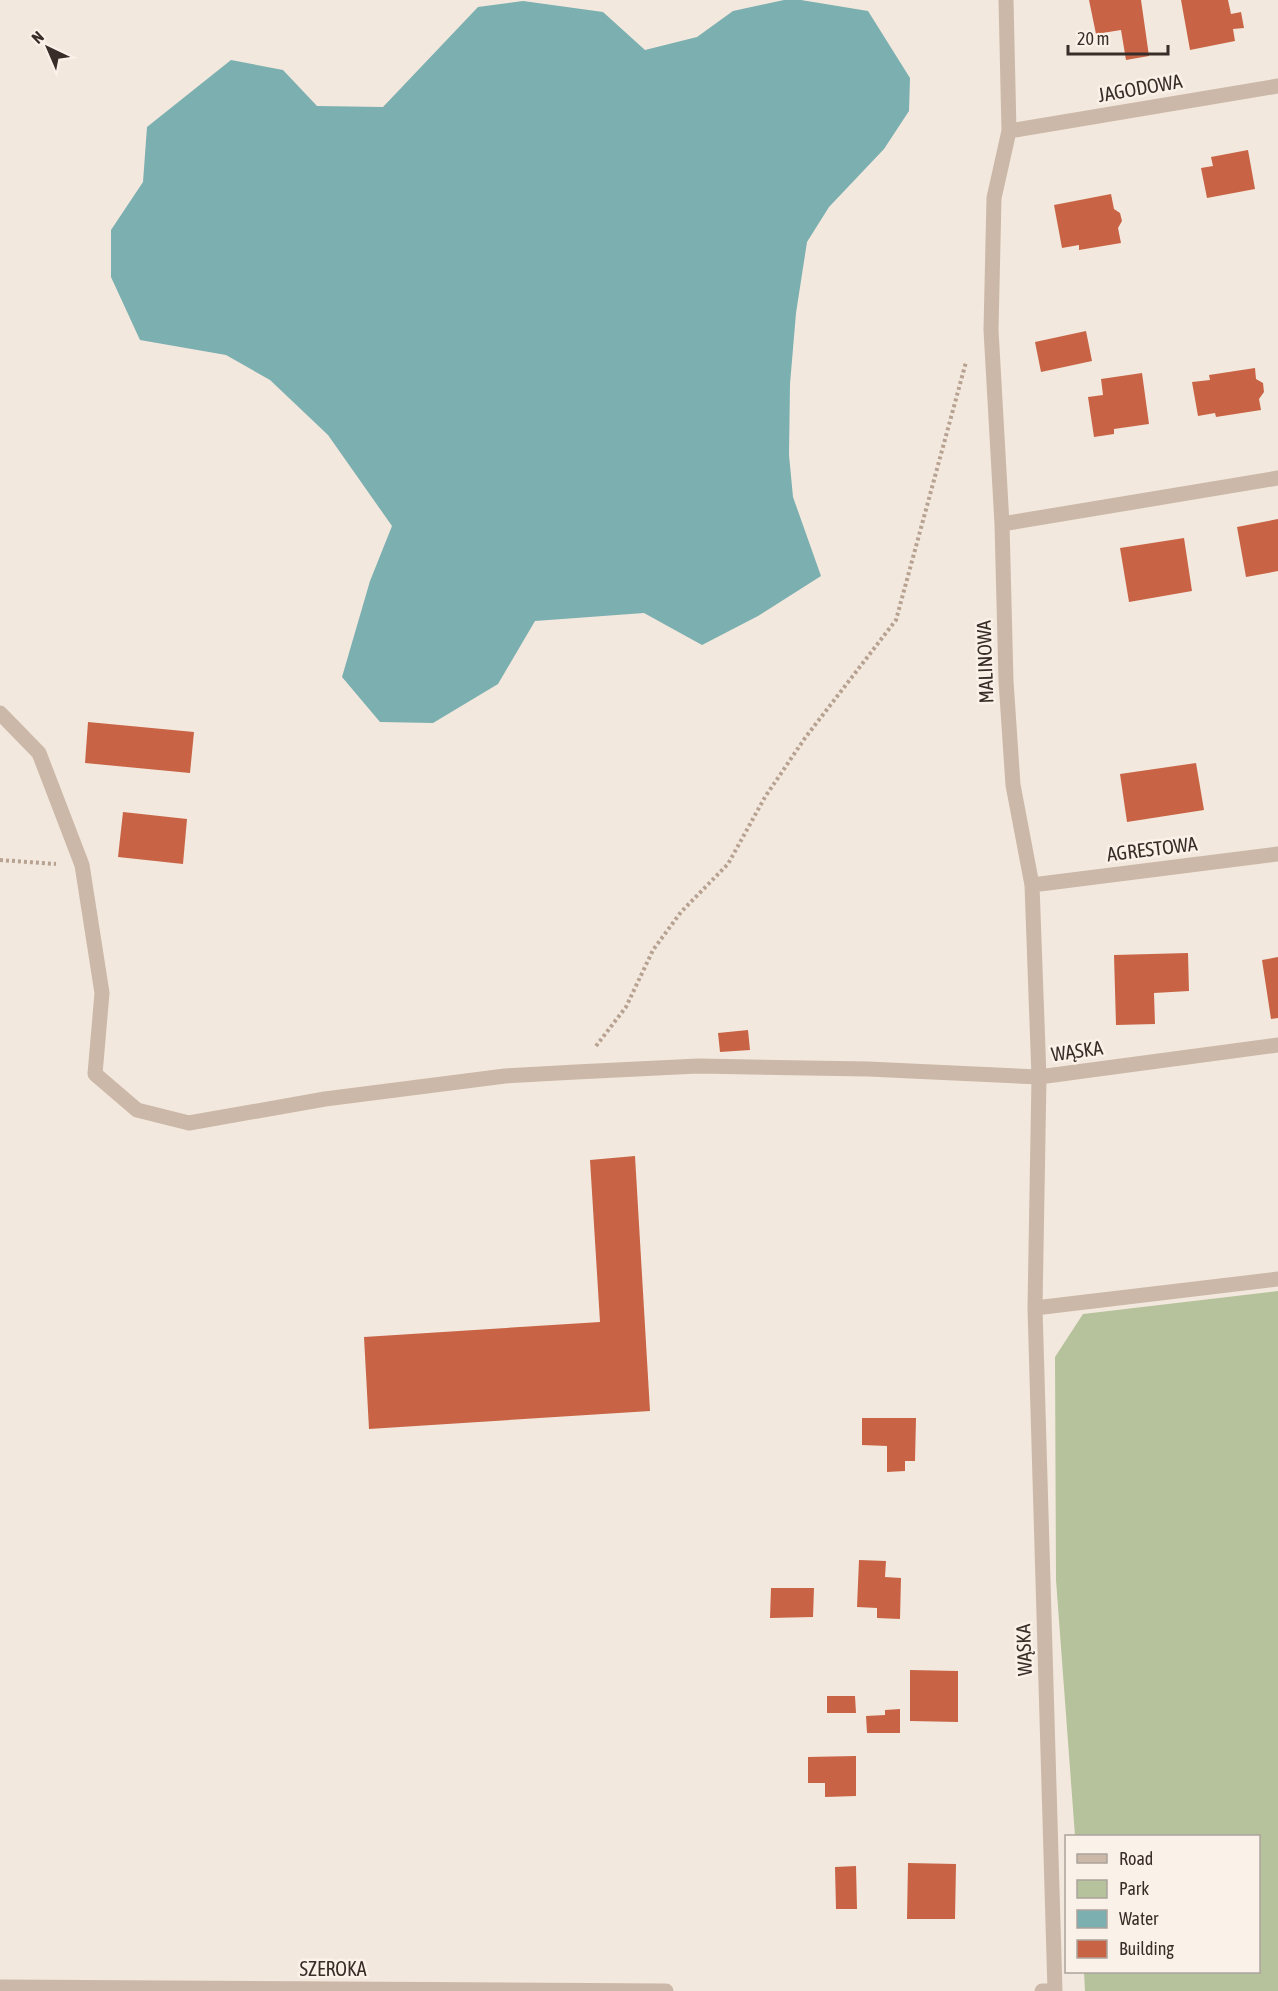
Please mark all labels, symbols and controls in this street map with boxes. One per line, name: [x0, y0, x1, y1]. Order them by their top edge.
north arrow: [18, 18, 78, 78]
scale bar: [1068, 18, 1168, 56]
text: N: [28, 27, 47, 47]
text: 20 m: [1077, 28, 1109, 49]
street label: JAGODOWA: [1096, 69, 1184, 106]
street label: MALINOWA: [972, 620, 997, 704]
street label: AGRESTOWA: [1105, 832, 1199, 865]
street label: WĄSKA: [1050, 1035, 1104, 1066]
street label: WĄSKA: [1011, 1623, 1036, 1676]
legend: [1065, 1835, 1260, 1973]
text: Road: [1119, 1848, 1153, 1869]
text: Park: [1119, 1878, 1149, 1899]
text: Water: [1119, 1908, 1159, 1929]
text: Building: [1119, 1938, 1174, 1959]
street label: SZEROKA: [300, 1957, 367, 1980]

